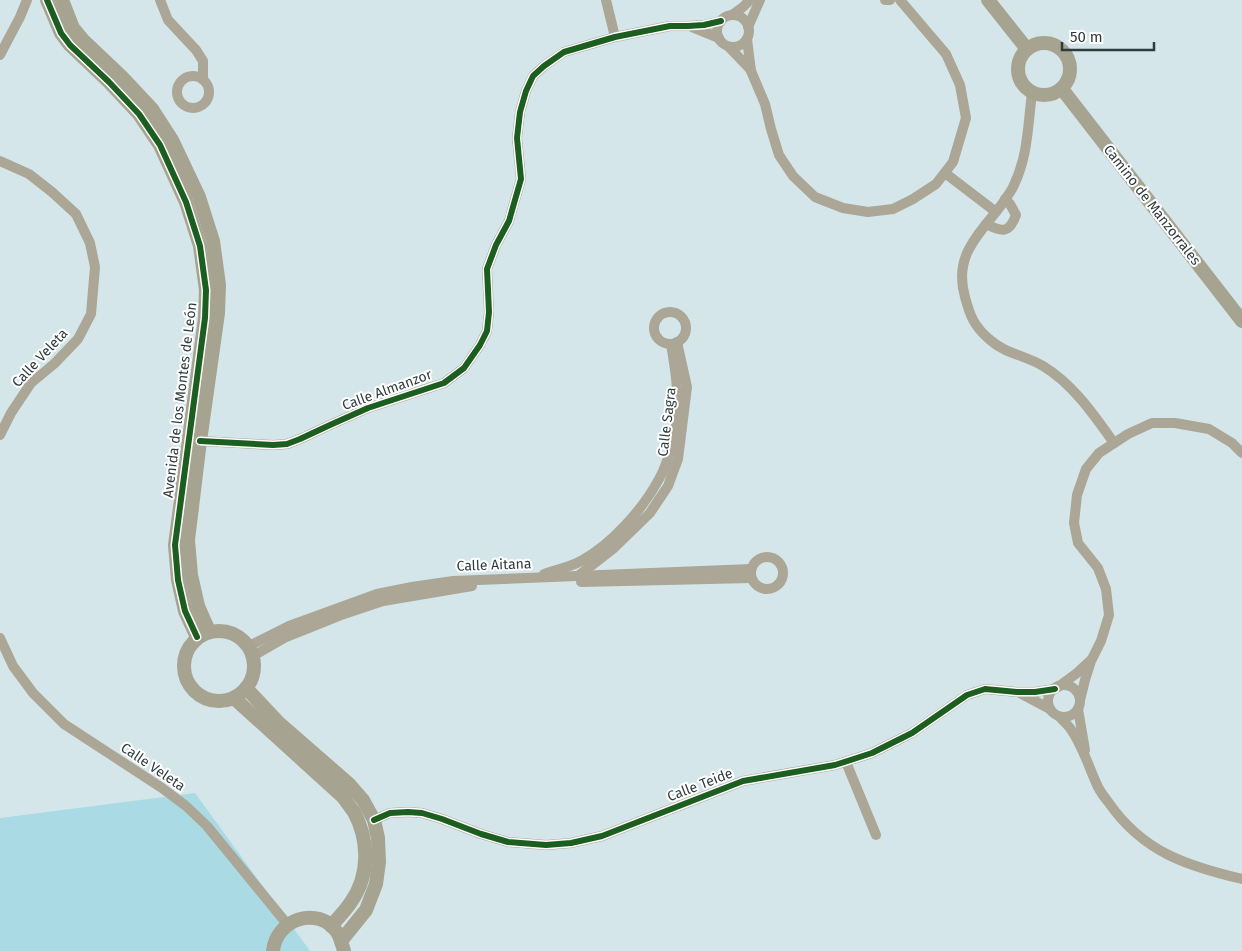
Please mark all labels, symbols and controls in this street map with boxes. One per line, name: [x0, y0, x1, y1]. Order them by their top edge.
scale bar: [1062, 20, 1154, 52]
text: 50 m: [1070, 28, 1103, 46]
street label: Camino de Manzorrales: [1100, 141, 1205, 269]
street label: Avenida de los Montes de León: [160, 301, 200, 499]
street label: Calle Veleta: [9, 325, 71, 391]
street label: Calle Almanzor: [340, 366, 435, 414]
street label: Calle Sagra: [654, 386, 680, 458]
street label: Calle Aitana: [456, 555, 532, 575]
street label: Calle Veleta: [118, 739, 188, 795]
street label: Calle Teide: [665, 765, 735, 805]

